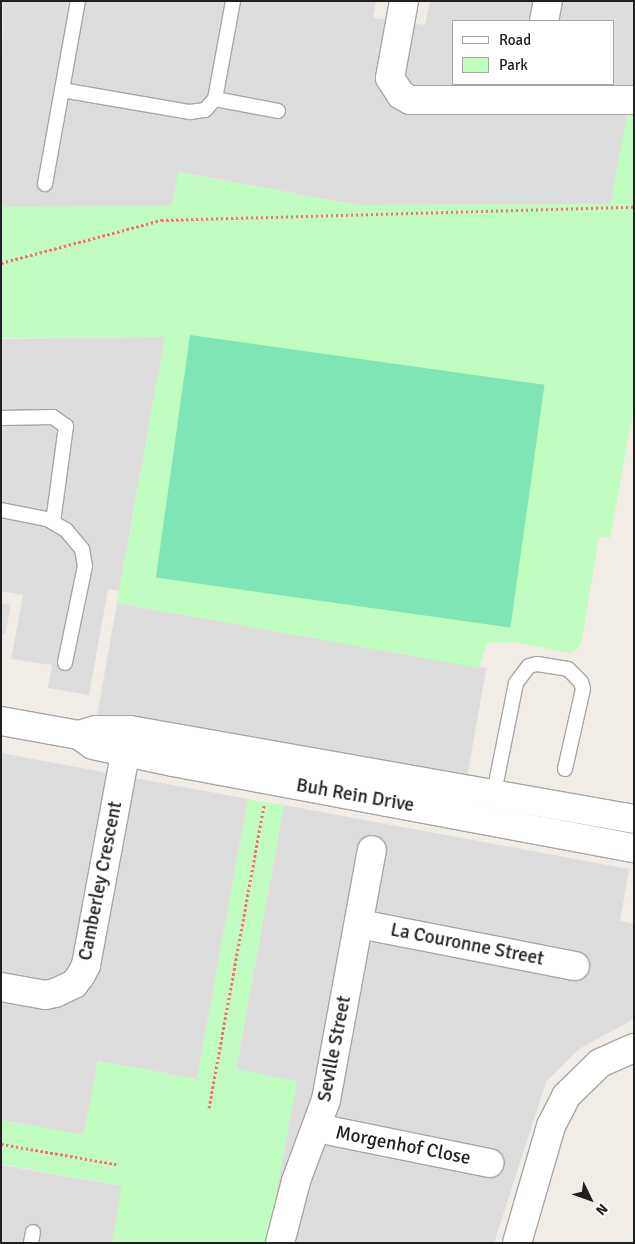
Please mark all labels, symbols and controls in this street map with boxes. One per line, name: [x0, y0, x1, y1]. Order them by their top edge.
legend: [452, 20, 615, 85]
text: Road: [499, 31, 531, 49]
text: Park: [499, 56, 528, 74]
street label: Buh Rein Drive: [294, 774, 416, 818]
street label: Camberley Crescent: [74, 799, 128, 963]
street label: La Couronne Street: [388, 919, 546, 971]
street label: Seville Street: [314, 994, 356, 1104]
street label: Morgenhof Close: [334, 1122, 472, 1170]
north arrow: [565, 1174, 615, 1224]
text: N: [592, 1200, 611, 1219]

